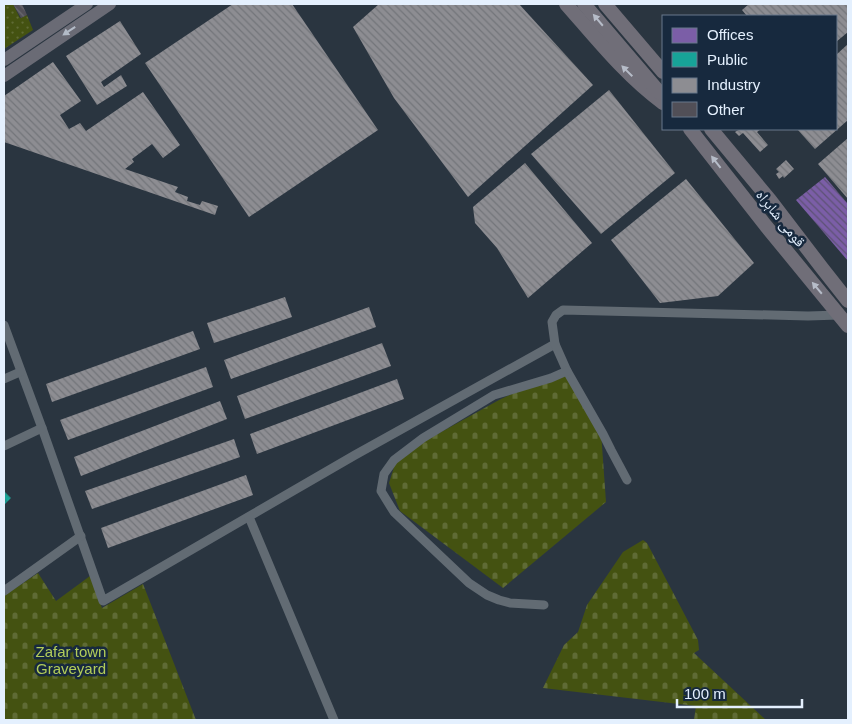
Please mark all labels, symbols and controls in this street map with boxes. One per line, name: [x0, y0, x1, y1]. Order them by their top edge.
one-way arrow: [593, 14, 604, 27]
legend: [662, 15, 837, 130]
one-way arrow: [63, 26, 76, 36]
text: Offices: [707, 26, 753, 43]
text: Public: [707, 51, 748, 68]
one-way arrow: [621, 65, 633, 77]
text: Industry: [707, 76, 761, 93]
text: Other: [707, 101, 745, 118]
one-way arrow: [710, 155, 721, 168]
street label: قومی شاہراہ: [751, 186, 809, 251]
one-way arrow: [811, 283, 823, 295]
park label: Zafar town Graveyard: [36, 643, 106, 677]
scale bar: [677, 676, 802, 708]
text: 100 m: [684, 685, 726, 702]

